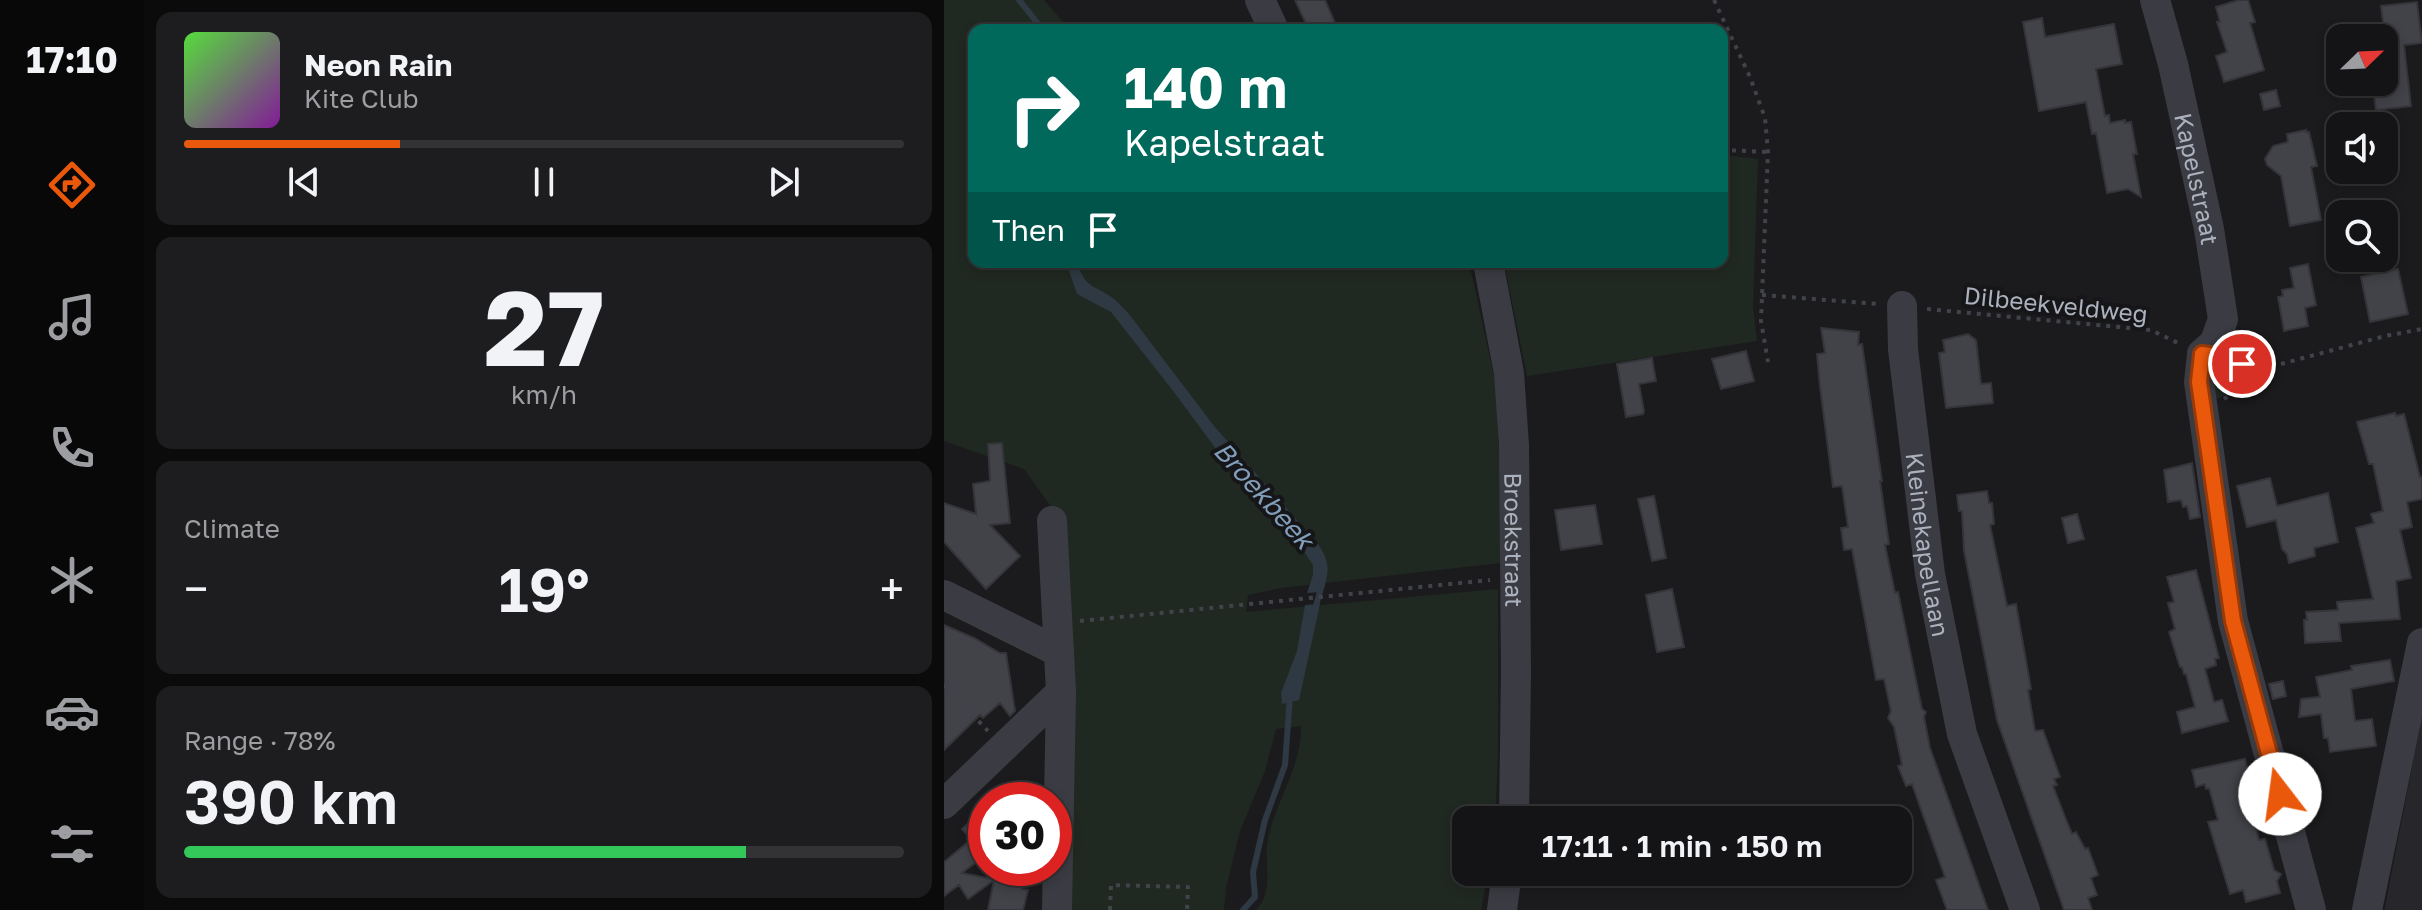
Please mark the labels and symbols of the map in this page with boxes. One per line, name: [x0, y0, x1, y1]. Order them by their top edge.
north arrow: [2326, 24, 2398, 96]
street label: Kapelstraat: [2170, 110, 2226, 247]
street label: Dilbeekveldweg: [1963, 280, 2149, 328]
pin: [2208, 330, 2276, 398]
water label: Broekbeek: [1208, 435, 1322, 557]
street label: Kleinekapellaan: [1901, 451, 1957, 639]
street label: Broekstraat: [1500, 472, 1530, 608]
position arrow: [2238, 752, 2322, 836]
speed limit sign: 30: [968, 782, 1072, 886]

